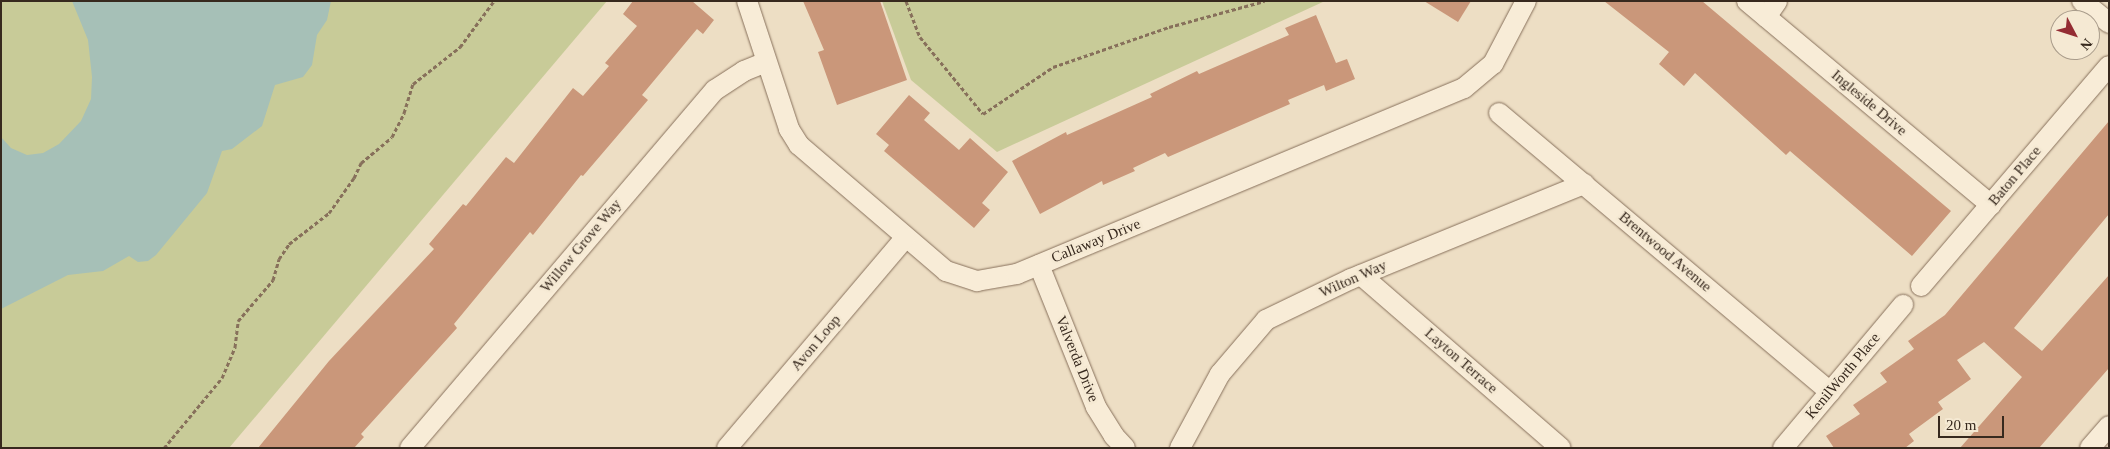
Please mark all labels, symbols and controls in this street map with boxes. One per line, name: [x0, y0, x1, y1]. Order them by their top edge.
north arrow: [2050, 10, 2100, 60]
text: N: [2077, 36, 2095, 53]
street label: Ingleside Drive: [1828, 66, 1910, 140]
street label: Baton Place: [1985, 143, 2045, 209]
street label: Willow Grove Way: [537, 196, 625, 296]
street label: Brentwood Avenue: [1615, 208, 1715, 296]
street label: Callaway Drive: [1049, 215, 1143, 267]
street label: Wilton Way: [1316, 256, 1390, 302]
street label: Avon Loop: [787, 311, 845, 375]
street label: Valverda Drive: [1052, 313, 1102, 405]
street label: Layton Terrace: [1421, 324, 1501, 398]
street label: KenilWorth Place: [1802, 329, 1884, 423]
scale bar: [1940, 406, 2006, 438]
text: 20 m: [1946, 417, 1976, 433]

